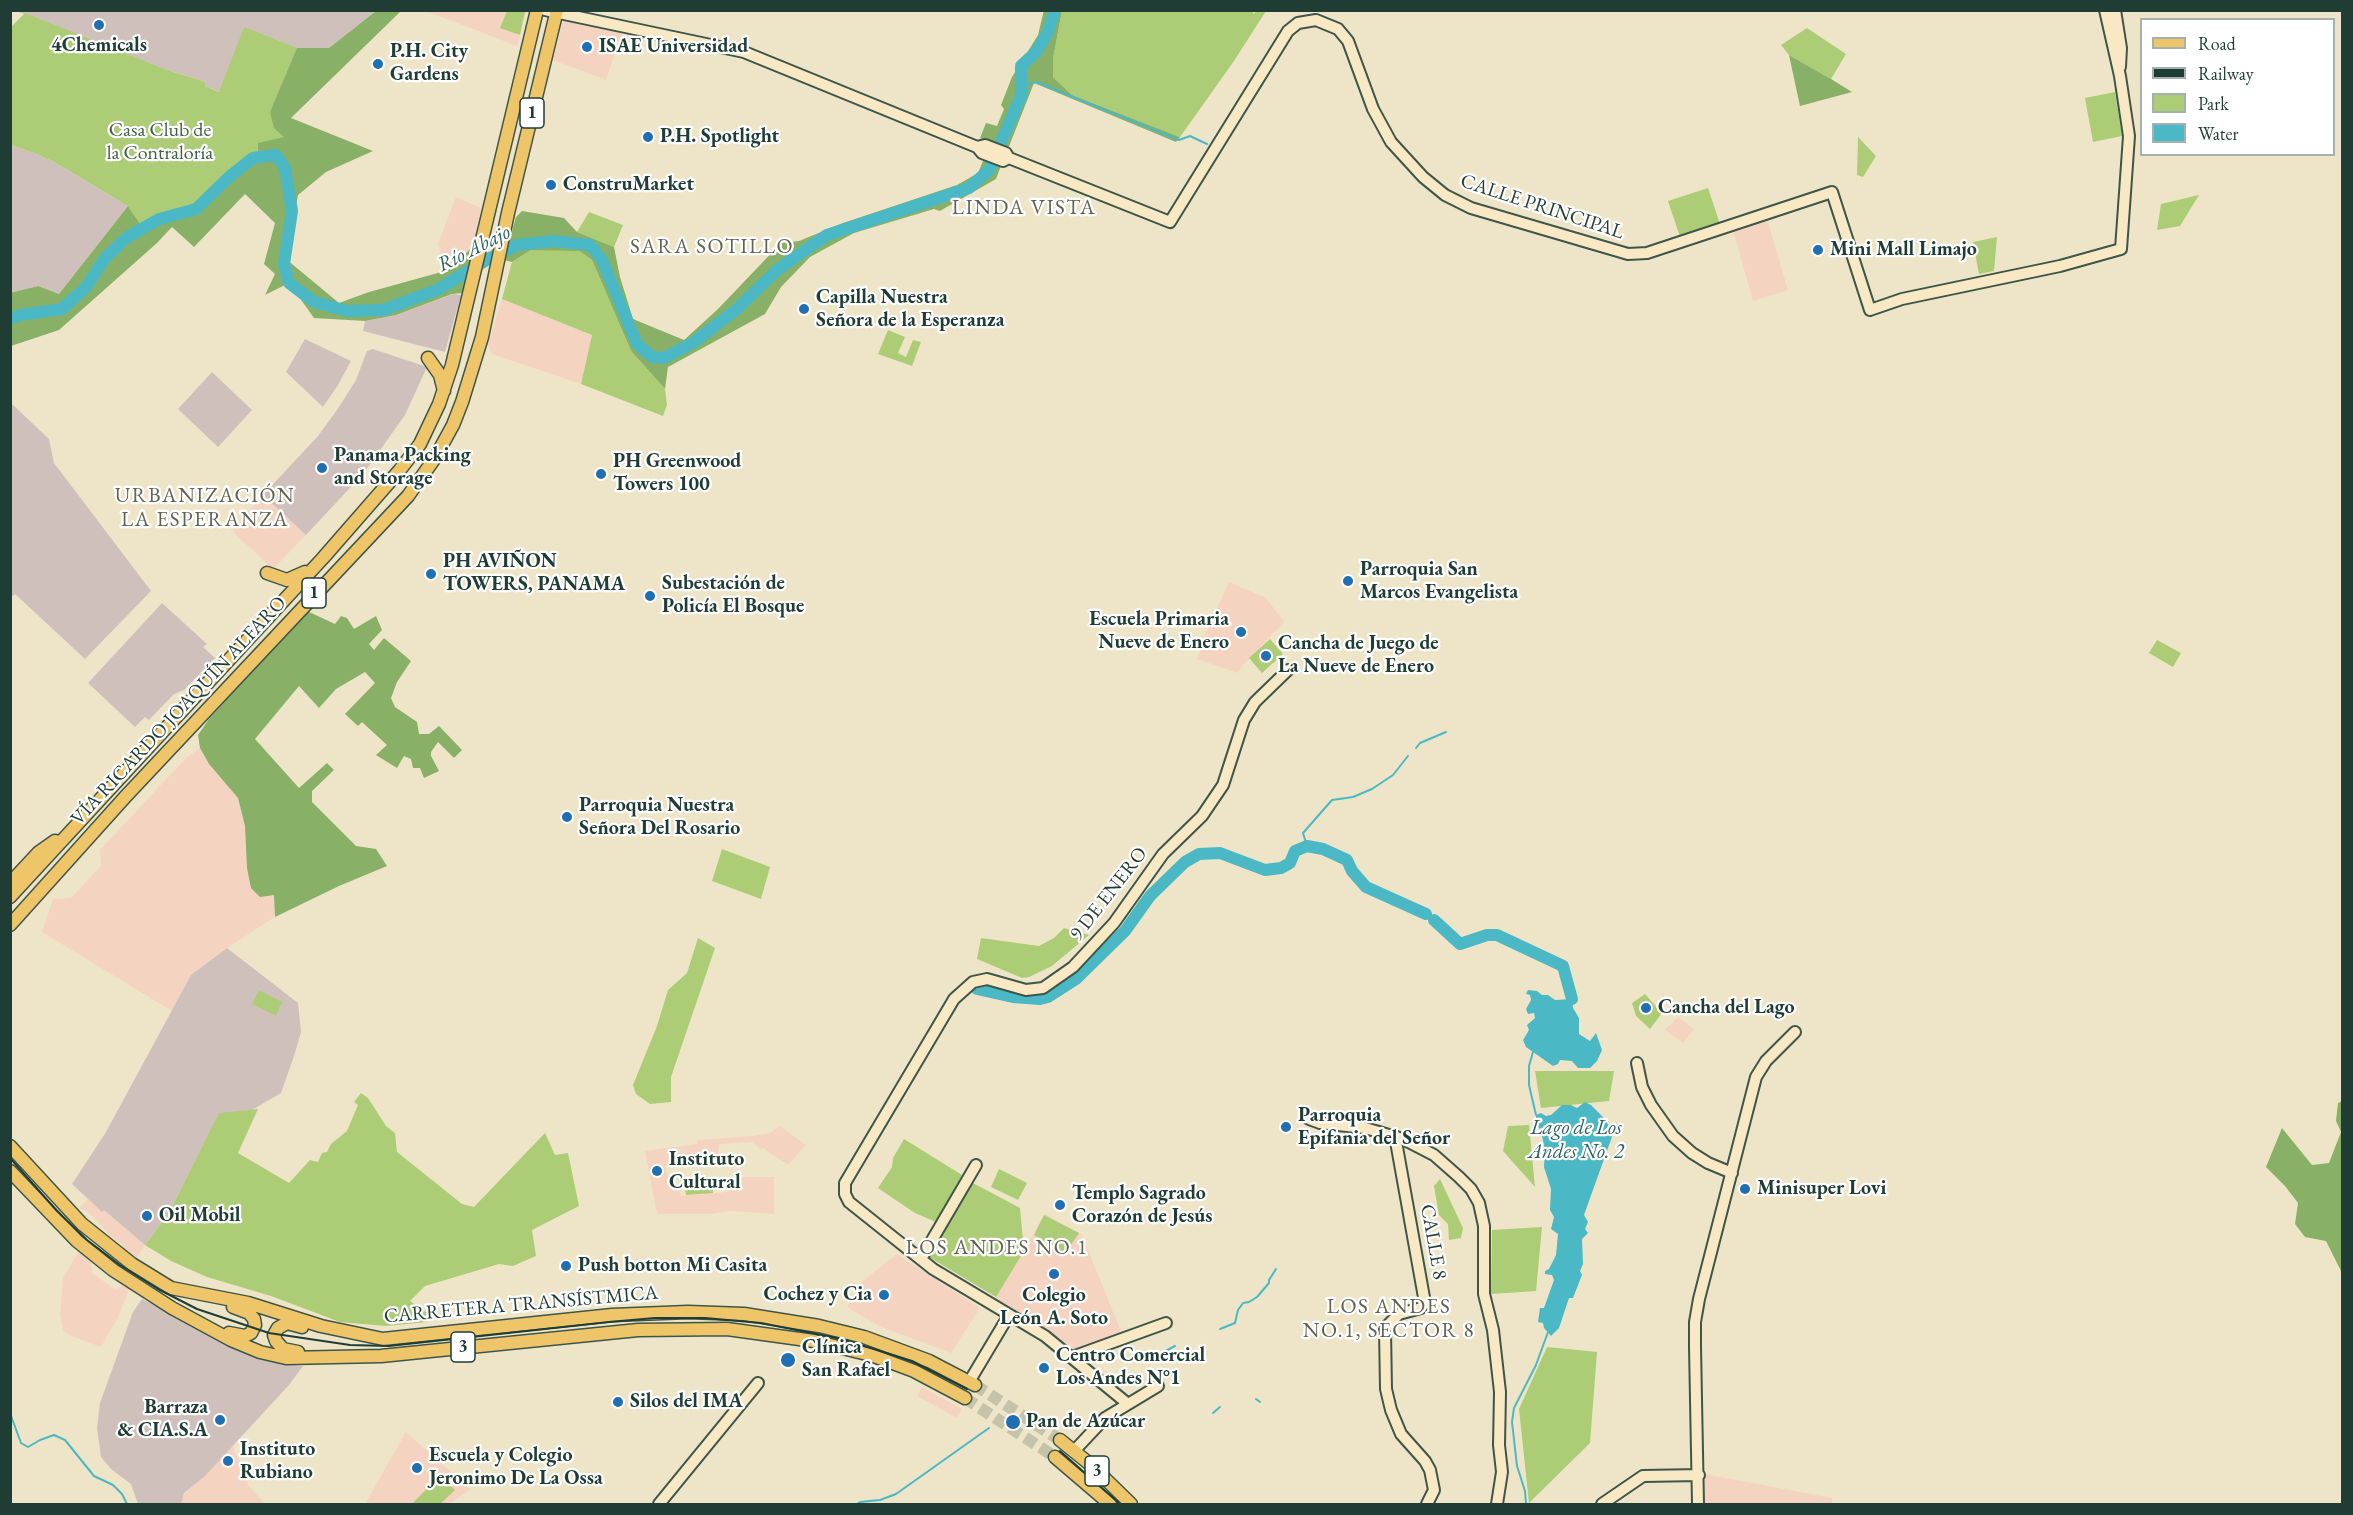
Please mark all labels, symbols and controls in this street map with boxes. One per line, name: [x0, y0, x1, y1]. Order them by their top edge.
marker: 4Chemicals: [92, 18, 106, 32]
legend: [2140, 18, 2335, 156]
text: Road: [2198, 32, 2236, 55]
place label: 4Chemicals: [51, 34, 147, 58]
place label: ISAE Universidad: [599, 35, 748, 59]
place label: P.H. City Gardens: [390, 40, 468, 87]
marker: ISAE Universidad: [580, 40, 594, 54]
marker: P.H. City Gardens: [371, 57, 385, 71]
text: Railway: [2198, 62, 2254, 85]
text: Park: [2198, 92, 2229, 115]
road number: 1: [520, 98, 544, 128]
park label: Casa Club de la Contraloría: [107, 119, 213, 166]
text: Water: [2198, 122, 2239, 145]
place label: P.H. Spotlight: [660, 125, 779, 149]
marker: P.H. Spotlight: [641, 130, 655, 144]
street label: CALLE PRINCIPAL: [1457, 169, 1627, 245]
place label: ConstruMarket: [563, 173, 694, 197]
marker: ConstruMarket: [544, 178, 558, 192]
district label: LINDA VISTA: [952, 195, 1096, 221]
water label: Río Abajo: [433, 220, 515, 278]
district label: SARA SOTILLO: [630, 234, 794, 260]
place label: Mini Mall Limajo: [1830, 238, 1977, 262]
marker: Mini Mall Limajo: [1811, 243, 1825, 257]
place label: Capilla Nuestra Señora de la Esperanza: [816, 286, 1005, 333]
marker: Capilla Nuestra Señora de la Esperanza: [797, 302, 811, 316]
place label: Panama Packing and Storage: [334, 444, 471, 491]
place label: PH Greenwood Towers 100: [613, 450, 741, 497]
marker: Panama Packing and Storage: [315, 461, 329, 475]
marker: PH Greenwood Towers 100: [594, 467, 608, 481]
district label: URBANIZACIÓN LA ESPERANZA: [115, 483, 295, 533]
place label: PH AVIÑON TOWERS, PANAMA: [443, 550, 625, 597]
place label: Parroquia San Marcos Evangelista: [1360, 558, 1518, 605]
marker: PH AVIÑON TOWERS, PANAMA: [424, 567, 438, 581]
place label: Subestación de Policía El Bosque: [662, 572, 804, 619]
marker: Parroquia San Marcos Evangelista: [1341, 574, 1355, 588]
road number: 1: [302, 578, 326, 608]
marker: Subestación de Policía El Bosque: [643, 589, 657, 603]
street label: VÍA RICARDO JOAQUÍN ALFARO: [66, 591, 292, 831]
place label: Escuela Primaria Nueve de Enero: [1089, 608, 1229, 655]
marker: Escuela Primaria Nueve de Enero: [1234, 625, 1248, 639]
place label: Cancha de Juego de La Nueve de Enero: [1278, 632, 1439, 679]
marker: Cancha de Juego de La Nueve de Enero: [1259, 649, 1273, 663]
place label: Parroquia Nuestra Señora Del Rosario: [579, 794, 740, 841]
marker: Parroquia Nuestra Señora Del Rosario: [560, 810, 574, 824]
street label: 9 DE ENERO: [1065, 843, 1153, 945]
place label: Cancha del Lago: [1658, 996, 1795, 1020]
marker: Cancha del Lago: [1639, 1001, 1653, 1015]
place label: Parroquia Epifania del Señor: [1298, 1104, 1450, 1151]
water label: Lago de Los Andes No. 2: [1528, 1115, 1624, 1165]
marker: Parroquia Epifania del Señor: [1279, 1120, 1293, 1134]
place label: Instituto Cultural: [669, 1148, 744, 1195]
marker: Instituto Cultural: [650, 1164, 664, 1178]
place label: Minisuper Lovi: [1757, 1177, 1886, 1201]
place label: Templo Sagrado Corazón de Jesús: [1072, 1182, 1212, 1229]
marker: Minisuper Lovi: [1738, 1182, 1752, 1196]
marker: Templo Sagrado Corazón de Jesús: [1053, 1198, 1067, 1212]
street label: CALLE 8: [1415, 1202, 1451, 1282]
place label: Oil Mobil: [159, 1204, 240, 1228]
marker: Oil Mobil: [140, 1209, 154, 1223]
district label: LOS ANDES NO.1: [906, 1235, 1088, 1261]
place label: Push botton Mi Casita: [578, 1254, 767, 1278]
marker: Push botton Mi Casita: [559, 1259, 573, 1273]
marker: Colegio León A. Soto: [1047, 1267, 1061, 1281]
street label: CARRETERA TRANSÍSTMICA: [383, 1281, 659, 1329]
place label: Cochez y Cia: [764, 1283, 872, 1307]
place label: Colegio León A. Soto: [1000, 1284, 1108, 1331]
marker: Cochez y Cia: [877, 1288, 891, 1302]
district label: LOS ANDES NO.1, SECTOR 8: [1303, 1294, 1475, 1344]
road number: 3: [451, 1332, 475, 1362]
place label: Clínica San Rafael: [802, 1336, 890, 1383]
place label: Centro Comercial Los Andes N°1: [1056, 1344, 1205, 1391]
marker: Clínica San Rafael: [779, 1351, 797, 1369]
marker: Centro Comercial Los Andes N°1: [1037, 1361, 1051, 1375]
place label: Silos del IMA: [630, 1390, 743, 1414]
marker: Silos del IMA: [611, 1395, 625, 1409]
place label: Barraza & CIA.S.A: [117, 1396, 208, 1443]
place label: Pan de Azúcar: [1026, 1410, 1145, 1434]
marker: Barraza & CIA.S.A: [213, 1413, 227, 1427]
marker: Pan de Azúcar: [1004, 1413, 1022, 1431]
place label: Instituto Rubiano: [240, 1438, 315, 1485]
place label: Escuela y Colegio Jeronimo De La Ossa: [429, 1444, 603, 1491]
marker: Instituto Rubiano: [221, 1454, 235, 1468]
road number: 3: [1085, 1456, 1109, 1486]
marker: Escuela y Colegio Jeronimo De La Ossa: [410, 1461, 424, 1475]

